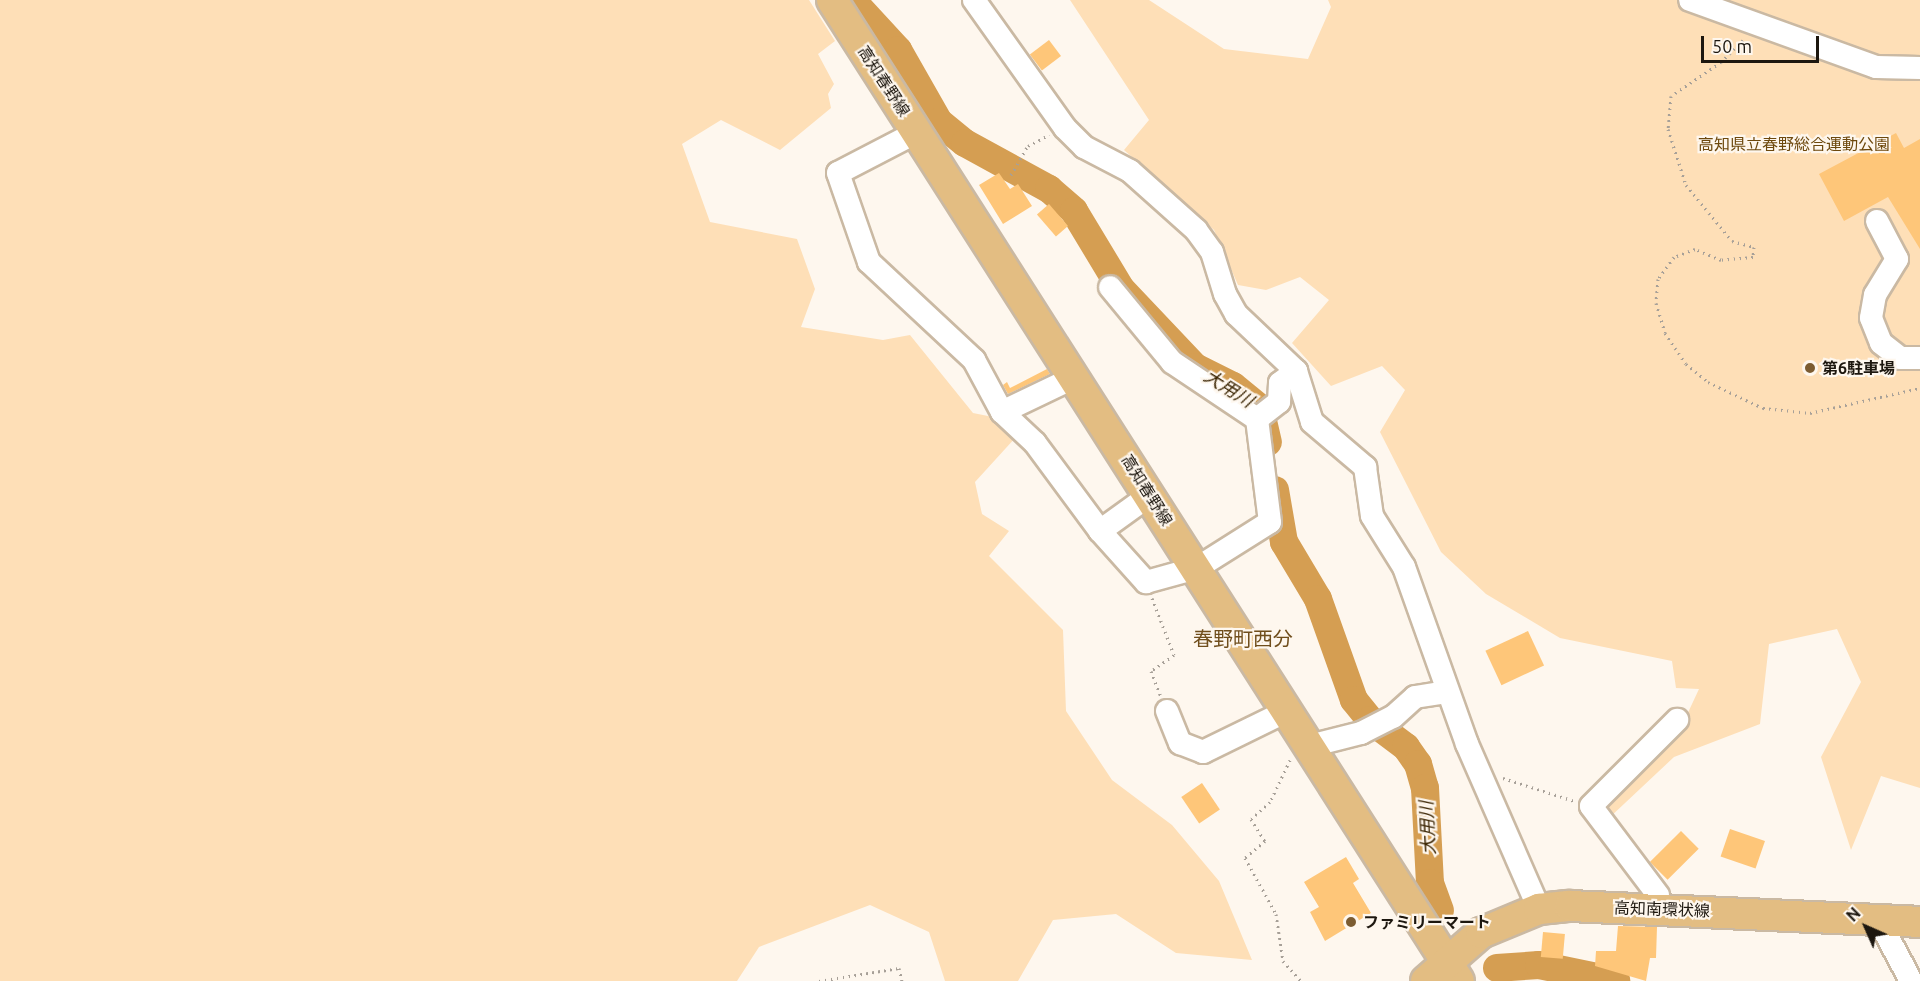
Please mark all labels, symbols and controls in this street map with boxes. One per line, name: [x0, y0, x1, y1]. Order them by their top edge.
scale bar: [1704, 24, 1822, 62]
text: 50 m: [1712, 36, 1752, 56]
street label: 高知春野線: [854, 42, 914, 120]
park label: 高知県立春野総合運動公園: [1698, 134, 1890, 154]
place label: 第6駐車場: [1822, 358, 1895, 378]
marker: 第6駐車場: [1803, 361, 1817, 375]
water label: 大用川: [1200, 365, 1258, 411]
street label: 高知春野線: [1118, 451, 1176, 529]
district label: 春野町西分: [1193, 626, 1293, 650]
water label: 大用川: [1415, 800, 1439, 856]
north arrow: [1836, 897, 1896, 957]
street label: 高知南環状線: [1614, 898, 1710, 920]
text: N: [1843, 904, 1864, 925]
place label: ファミリーマート: [1363, 912, 1491, 932]
marker: ファミリーマート: [1344, 915, 1358, 929]

